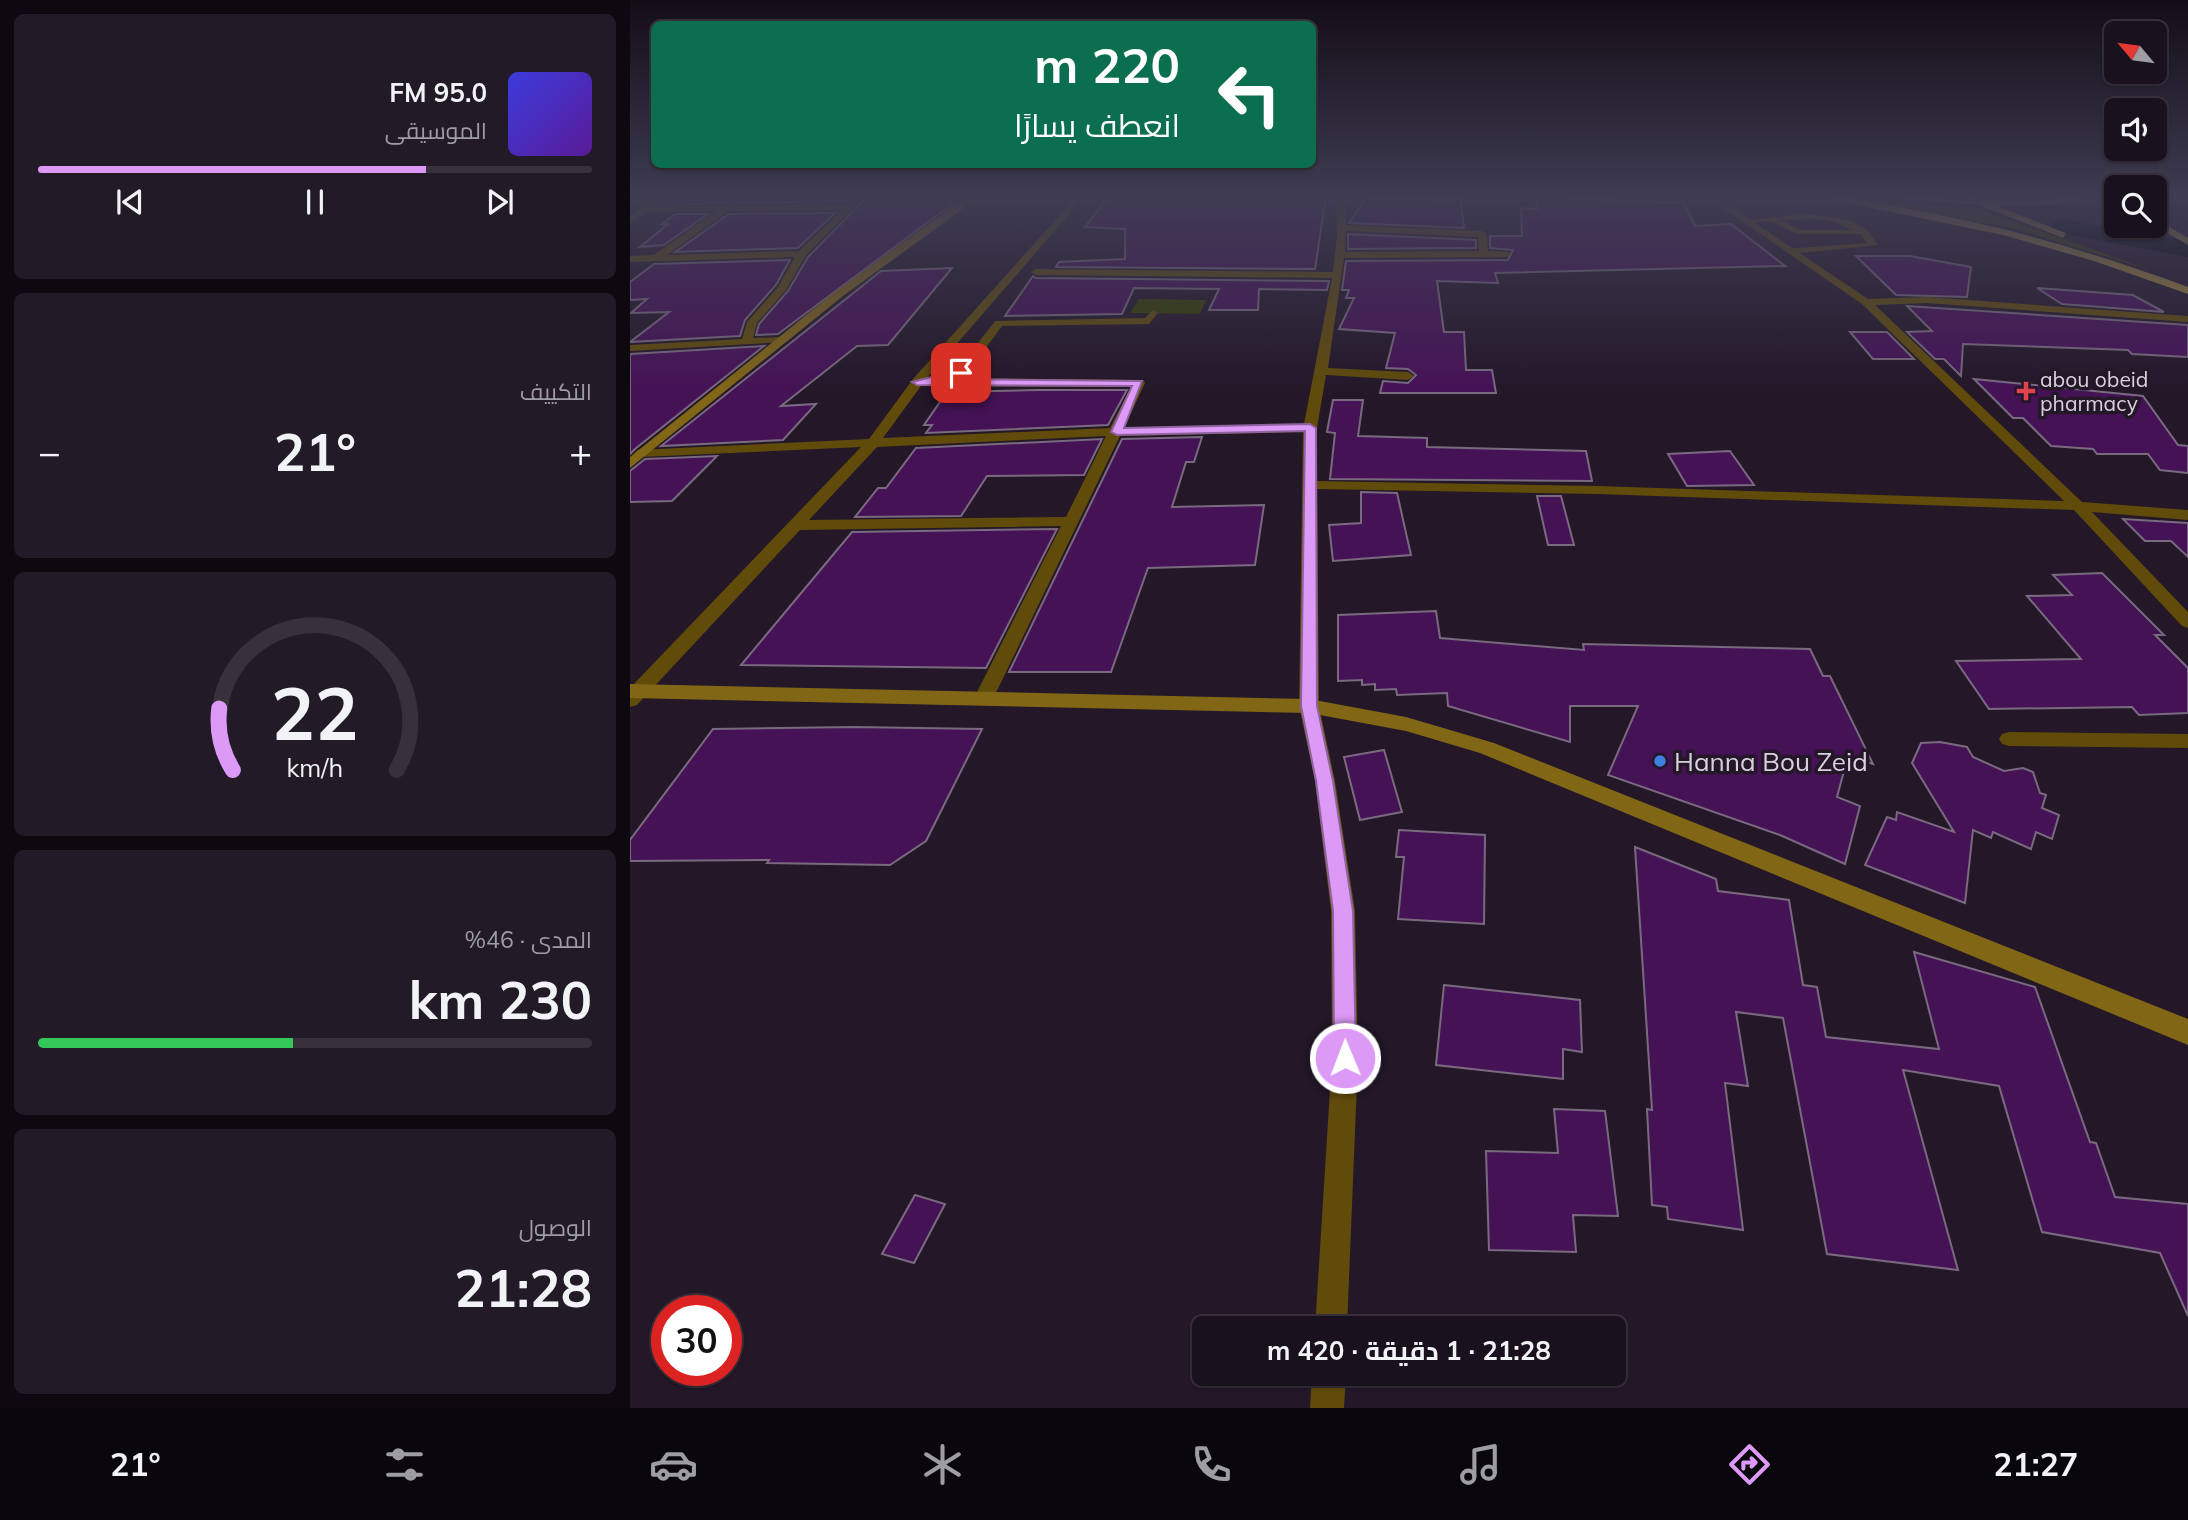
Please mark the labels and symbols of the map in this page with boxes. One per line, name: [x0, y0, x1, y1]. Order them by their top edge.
north arrow: [2104, 21, 2166, 84]
pin: [931, 343, 991, 403]
place label: abou obeid pharmacy: [2040, 366, 2148, 416]
marker: abou obeid pharmacy: [2018, 383, 2034, 399]
place label: Hanna Bou Zeid: [1674, 745, 1868, 778]
marker: Hanna Bou Zeid: [1652, 753, 1668, 769]
position arrow: [1308, 1021, 1382, 1095]
speed limit sign: 30: [651, 1295, 742, 1386]

